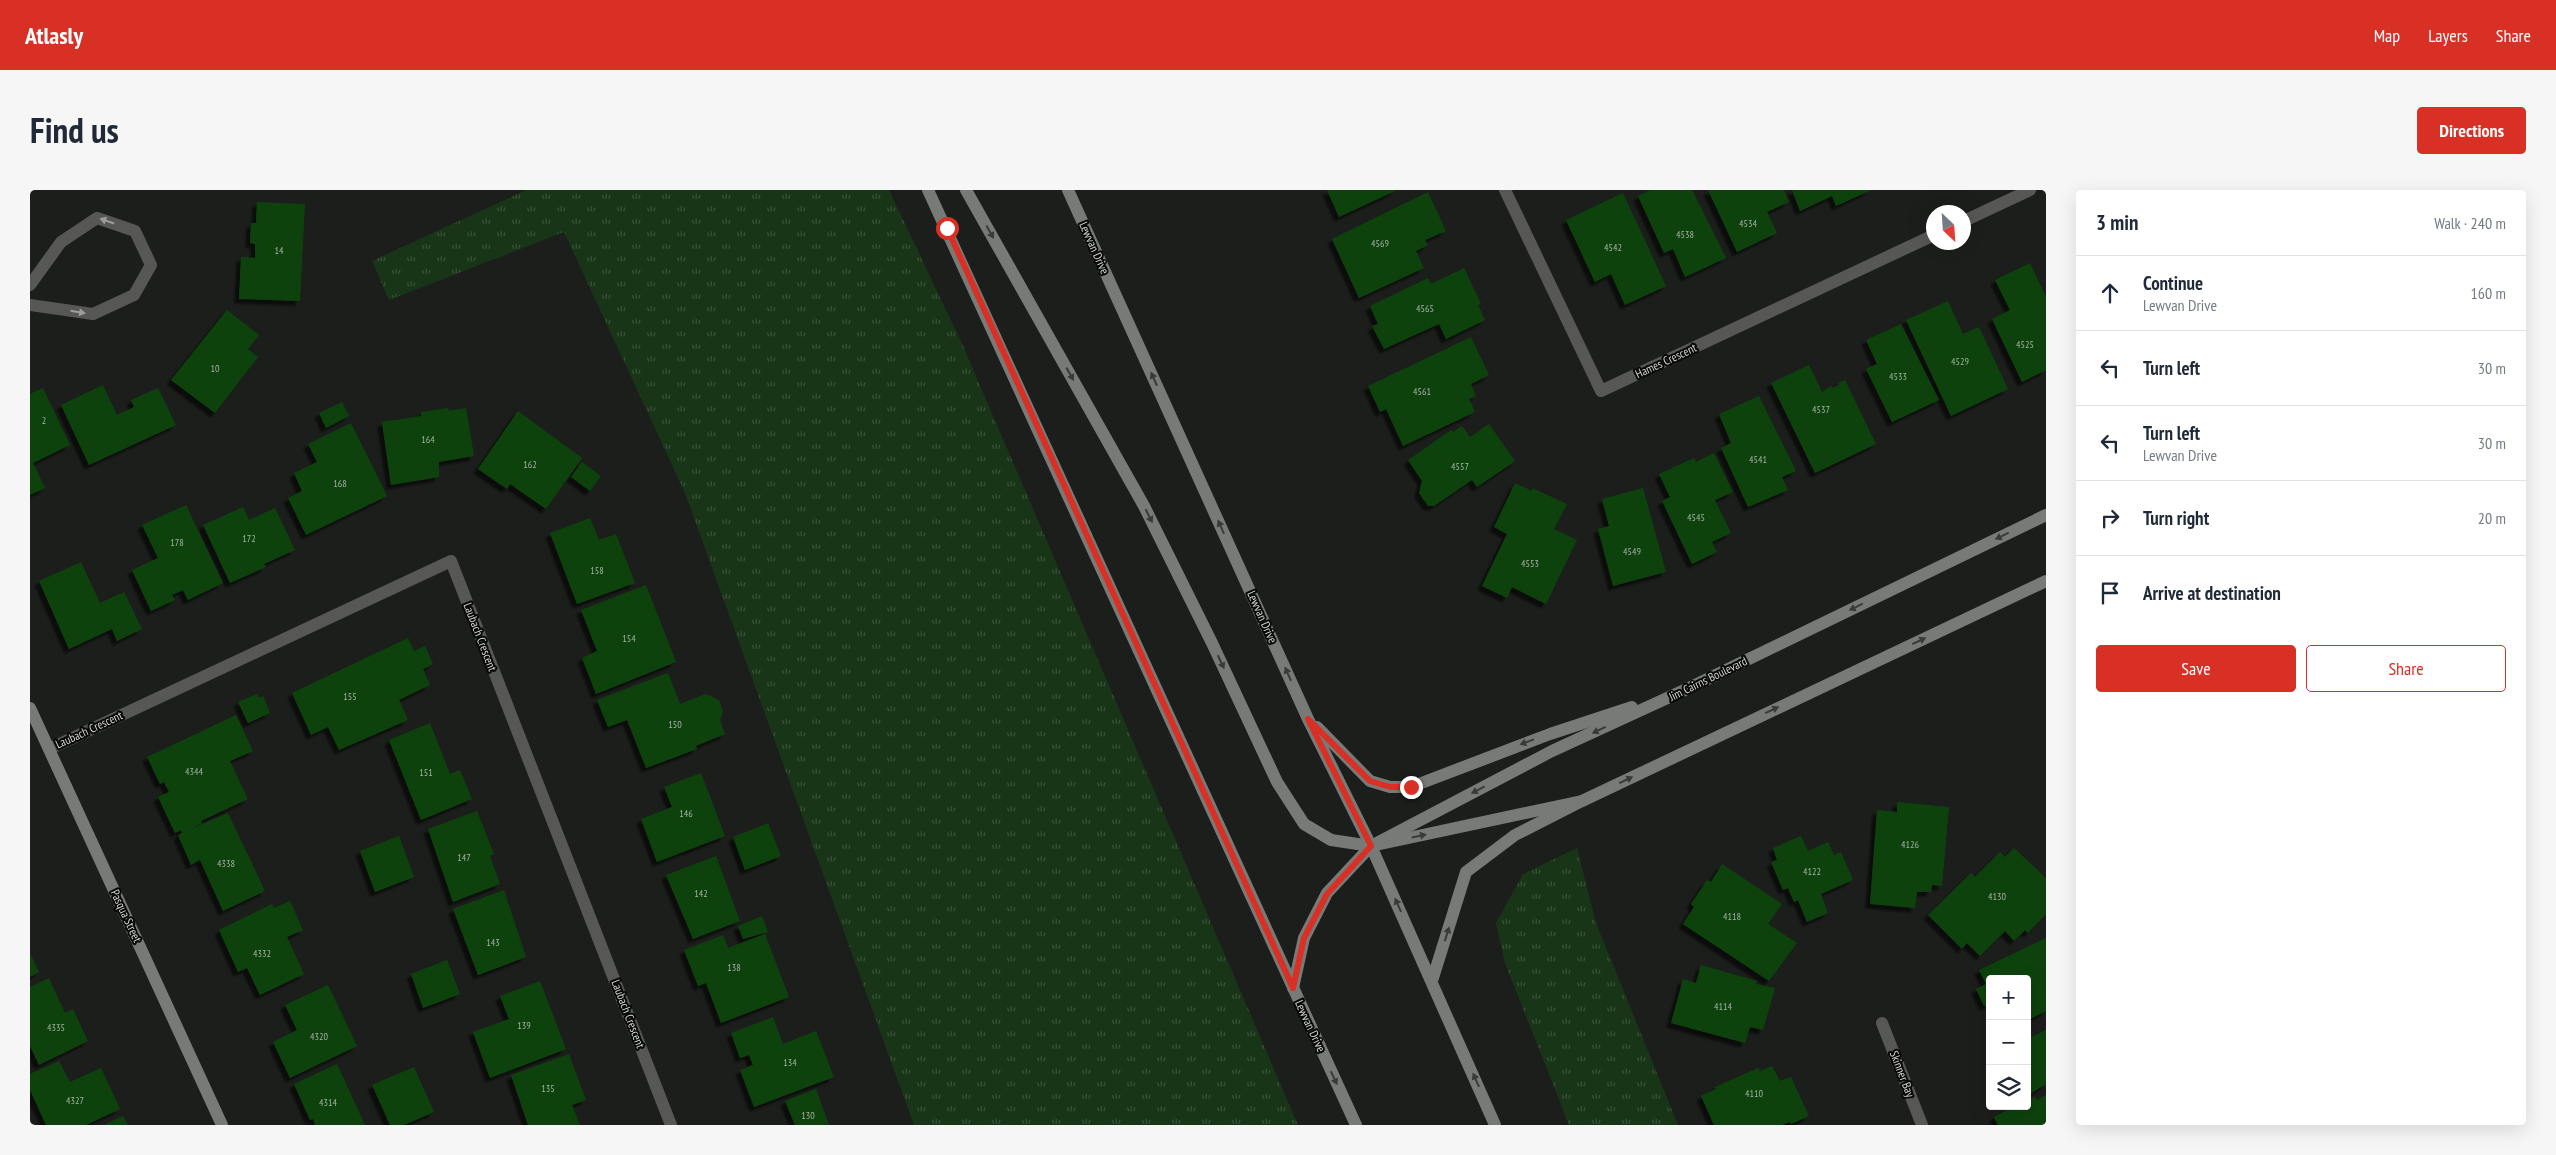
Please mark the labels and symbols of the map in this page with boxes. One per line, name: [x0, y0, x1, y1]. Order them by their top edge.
north arrow: [1926, 205, 1971, 250]
one-way arrow: [99, 217, 114, 225]
route start: [936, 217, 959, 240]
house number: 4534: [1739, 217, 1758, 230]
street label: Lewvan Drive: [1076, 219, 1113, 276]
one-way arrow: [986, 226, 995, 239]
house number: 4538: [1676, 228, 1694, 241]
house number: 4569: [1371, 237, 1389, 250]
house number: 4542: [1604, 241, 1622, 254]
house number: 14: [275, 244, 284, 257]
house number: 4565: [1416, 302, 1434, 315]
one-way arrow: [71, 308, 87, 316]
house number: 4525: [2016, 338, 2034, 351]
street label: Hames Crescent: [1633, 340, 1699, 381]
house number: 4529: [1951, 355, 1969, 368]
house number: 10: [211, 362, 220, 375]
one-way arrow: [1066, 367, 1074, 382]
house number: 4533: [1889, 370, 1907, 383]
one-way arrow: [1149, 372, 1157, 386]
house number: 4561: [1413, 385, 1431, 398]
house number: 4537: [1812, 403, 1830, 416]
house number: 2: [42, 414, 46, 427]
house number: 164: [421, 433, 435, 446]
house number: 4541: [1749, 453, 1767, 466]
house number: 162: [523, 458, 537, 471]
house number: 4557: [1451, 460, 1469, 473]
house number: 168: [333, 477, 347, 490]
one-way arrow: [1145, 509, 1153, 523]
house number: 4545: [1687, 511, 1705, 524]
one-way arrow: [1217, 519, 1225, 534]
house number: 172: [242, 532, 256, 545]
one-way arrow: [1995, 532, 2009, 540]
house number: 178: [170, 536, 184, 549]
house number: 4549: [1623, 545, 1641, 558]
house number: 4553: [1521, 557, 1539, 570]
house number: 158: [590, 564, 604, 577]
street label: Lewvan Drive: [1244, 588, 1281, 645]
street label: Laubach Crescent: [461, 600, 501, 674]
one-way arrow: [1849, 603, 1863, 611]
house number: 154: [622, 632, 636, 645]
one-way arrow: [1912, 636, 1926, 644]
street label: Jim Cairns Boulevard: [1665, 653, 1749, 704]
one-way arrow: [1217, 655, 1225, 669]
one-way arrow: [1284, 667, 1292, 681]
house number: 155: [343, 690, 357, 703]
one-way arrow: [1765, 706, 1780, 715]
street label: Laubach Crescent: [53, 707, 125, 752]
house number: 150: [668, 718, 682, 731]
one-way arrow: [1592, 726, 1606, 734]
one-way arrow: [1519, 738, 1534, 746]
house number: 4344: [185, 765, 204, 778]
house number: 151: [419, 766, 433, 779]
route end: [1400, 776, 1423, 799]
one-way arrow: [1619, 776, 1633, 784]
one-way arrow: [1471, 786, 1485, 794]
house number: 146: [679, 807, 693, 820]
one-way arrow: [1411, 832, 1426, 840]
house number: 4126: [1901, 838, 1920, 851]
house number: 147: [457, 851, 471, 864]
house number: 4338: [217, 857, 235, 870]
house number: 4122: [1803, 865, 1821, 878]
street label: Pasqua Street: [108, 887, 145, 945]
house number: 142: [694, 887, 708, 900]
house number: 4130: [1988, 890, 2007, 903]
one-way arrow: [1393, 898, 1401, 912]
house number: 4118: [1723, 910, 1741, 923]
one-way arrow: [1443, 927, 1451, 942]
house number: 143: [486, 936, 500, 949]
house number: 4332: [253, 947, 271, 960]
house number: 138: [727, 961, 741, 974]
street label: Laubach Crescent: [609, 977, 649, 1051]
street label: Lewvan Drive: [1292, 997, 1329, 1054]
house number: 4114: [1714, 1000, 1733, 1013]
house number: 139: [517, 1019, 531, 1032]
house number: 4335: [47, 1021, 65, 1034]
house number: 4320: [310, 1030, 329, 1043]
street label: Skinner Bay: [1887, 1048, 1918, 1100]
house number: 134: [783, 1056, 797, 1069]
one-way arrow: [1331, 1071, 1339, 1085]
one-way arrow: [1471, 1073, 1479, 1087]
house number: 135: [541, 1082, 555, 1095]
house number: 4110: [1745, 1087, 1764, 1100]
house number: 4327: [66, 1094, 84, 1107]
house number: 4314: [319, 1096, 338, 1109]
house number: 130: [801, 1109, 815, 1122]

